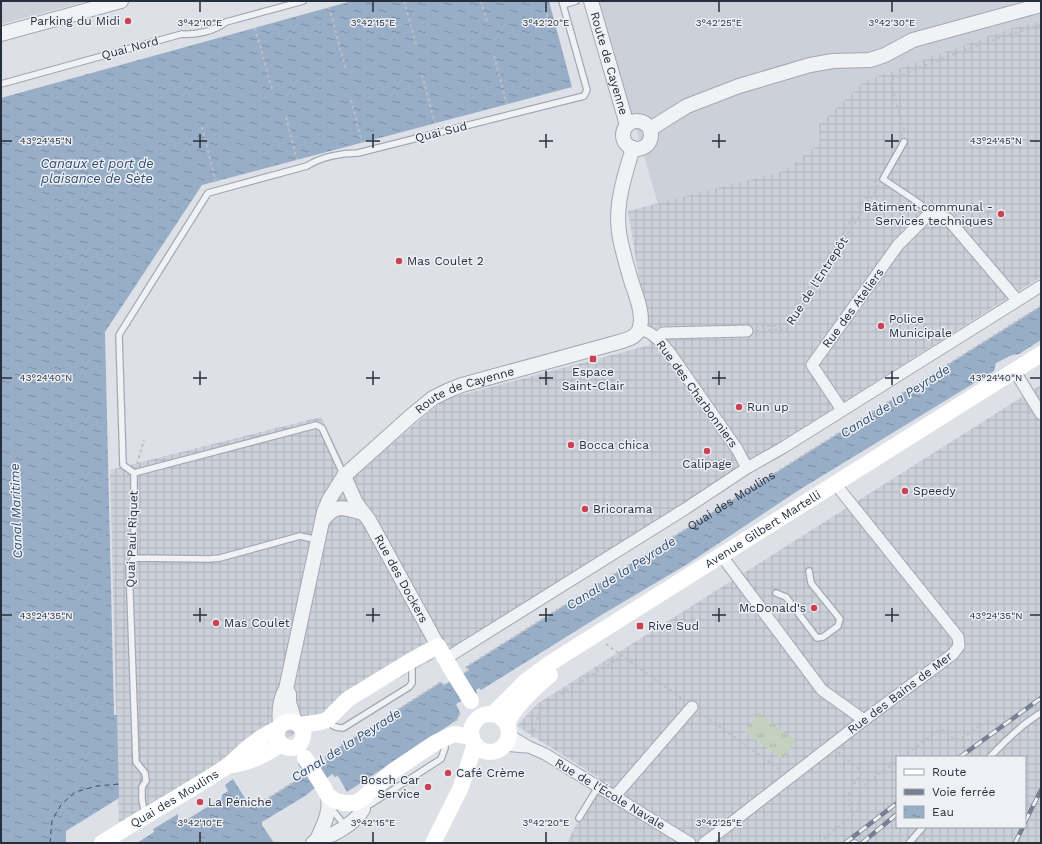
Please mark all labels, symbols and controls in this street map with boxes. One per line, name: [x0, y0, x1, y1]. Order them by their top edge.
street label: Route de Cayenne: [588, 10, 631, 117]
place label: Parking du Midi: [30, 14, 120, 28]
marker: Parking du Midi: [123, 16, 133, 26]
text: 3°42'10"E: [178, 17, 223, 28]
text: 3°42'15"E: [351, 17, 395, 28]
text: 3°42'20"E: [523, 17, 569, 28]
text: 3°42'25"E: [696, 17, 742, 28]
text: 3°42'30"E: [869, 17, 915, 28]
street label: Quai Nord: [100, 34, 160, 62]
street label: Quai Sud: [414, 119, 468, 145]
text: 43°24'45"N: [20, 135, 72, 146]
text: 43°24'45"N: [970, 135, 1022, 146]
water label: Canaux et port de plaisance de Sète: [40, 156, 154, 186]
place label: Bâtiment communal - Services techniques: [864, 200, 993, 228]
marker: Bâtiment communal - Services techniques: [996, 209, 1006, 219]
street label: Rue de l'Entrepôt: [783, 234, 851, 328]
place label: Mas Coulet 2: [407, 254, 484, 268]
marker: Mas Coulet 2: [394, 256, 404, 266]
street label: Rue des Ateliers: [819, 266, 887, 350]
place label: Police Municipale: [889, 312, 952, 340]
marker: Police Municipale: [876, 321, 886, 331]
street label: Rue des Charbonniers: [653, 338, 741, 450]
marker: Espace Saint-Clair: [588, 354, 598, 364]
water label: Canal de la Peyrade: [838, 361, 952, 441]
street label: Route de Cayenne: [412, 364, 516, 417]
place label: Espace Saint-Clair: [562, 365, 624, 393]
text: 43°24'40"N: [20, 372, 72, 383]
text: 43°24'40"N: [970, 372, 1022, 383]
place label: Run up: [747, 400, 789, 414]
marker: Run up: [734, 402, 744, 412]
place label: Bocca chica: [579, 438, 649, 452]
marker: Bocca chica: [566, 440, 576, 450]
marker: Calipage: [702, 446, 712, 456]
place label: Calipage: [682, 457, 732, 471]
water label: Canal Maritime: [7, 463, 25, 559]
street label: Quai des Moulins: [685, 468, 778, 533]
place label: Speedy: [913, 484, 957, 498]
marker: Speedy: [900, 486, 910, 496]
street label: Avenue Gilbert Martelli: [702, 487, 823, 571]
street label: Quai Paul Riquet: [123, 490, 141, 588]
place label: Bricorama: [593, 502, 653, 516]
marker: Bricorama: [580, 504, 590, 514]
street label: Rue des Dockers: [371, 532, 431, 625]
water label: Canal de la Peyrade: [564, 533, 678, 613]
place label: McDonald's: [739, 601, 806, 615]
marker: McDonald's: [809, 603, 819, 613]
text: 43°24'35"N: [19, 610, 73, 621]
text: 43°24'35"N: [969, 610, 1023, 621]
place label: Mas Coulet: [224, 616, 290, 630]
marker: Mas Coulet: [211, 618, 221, 628]
place label: Rive Sud: [648, 619, 699, 633]
marker: Rive Sud: [635, 621, 645, 631]
street label: Rue des Bains de Mer: [845, 649, 955, 737]
water label: Canal de la Peyrade: [289, 705, 403, 785]
street label: Rue de l'École Navale: [552, 756, 668, 832]
legend: [896, 756, 1026, 828]
text: Route: [932, 765, 966, 779]
place label: Café Crème: [456, 766, 525, 780]
street label: Quai des Moulins: [128, 767, 221, 831]
marker: Café Crème: [443, 768, 453, 778]
place label: Bosch Car Service: [360, 773, 420, 801]
marker: Bosch Car Service: [423, 782, 433, 792]
text: Voie ferrée: [932, 785, 995, 799]
place label: La Péniche: [208, 795, 272, 809]
marker: La Péniche: [195, 797, 205, 807]
text: Eau: [932, 805, 954, 819]
text: 3°42'10"E: [178, 817, 223, 828]
text: 3°42'15"E: [351, 817, 395, 828]
text: 3°42'20"E: [523, 817, 569, 828]
text: 3°42'25"E: [696, 817, 742, 828]

